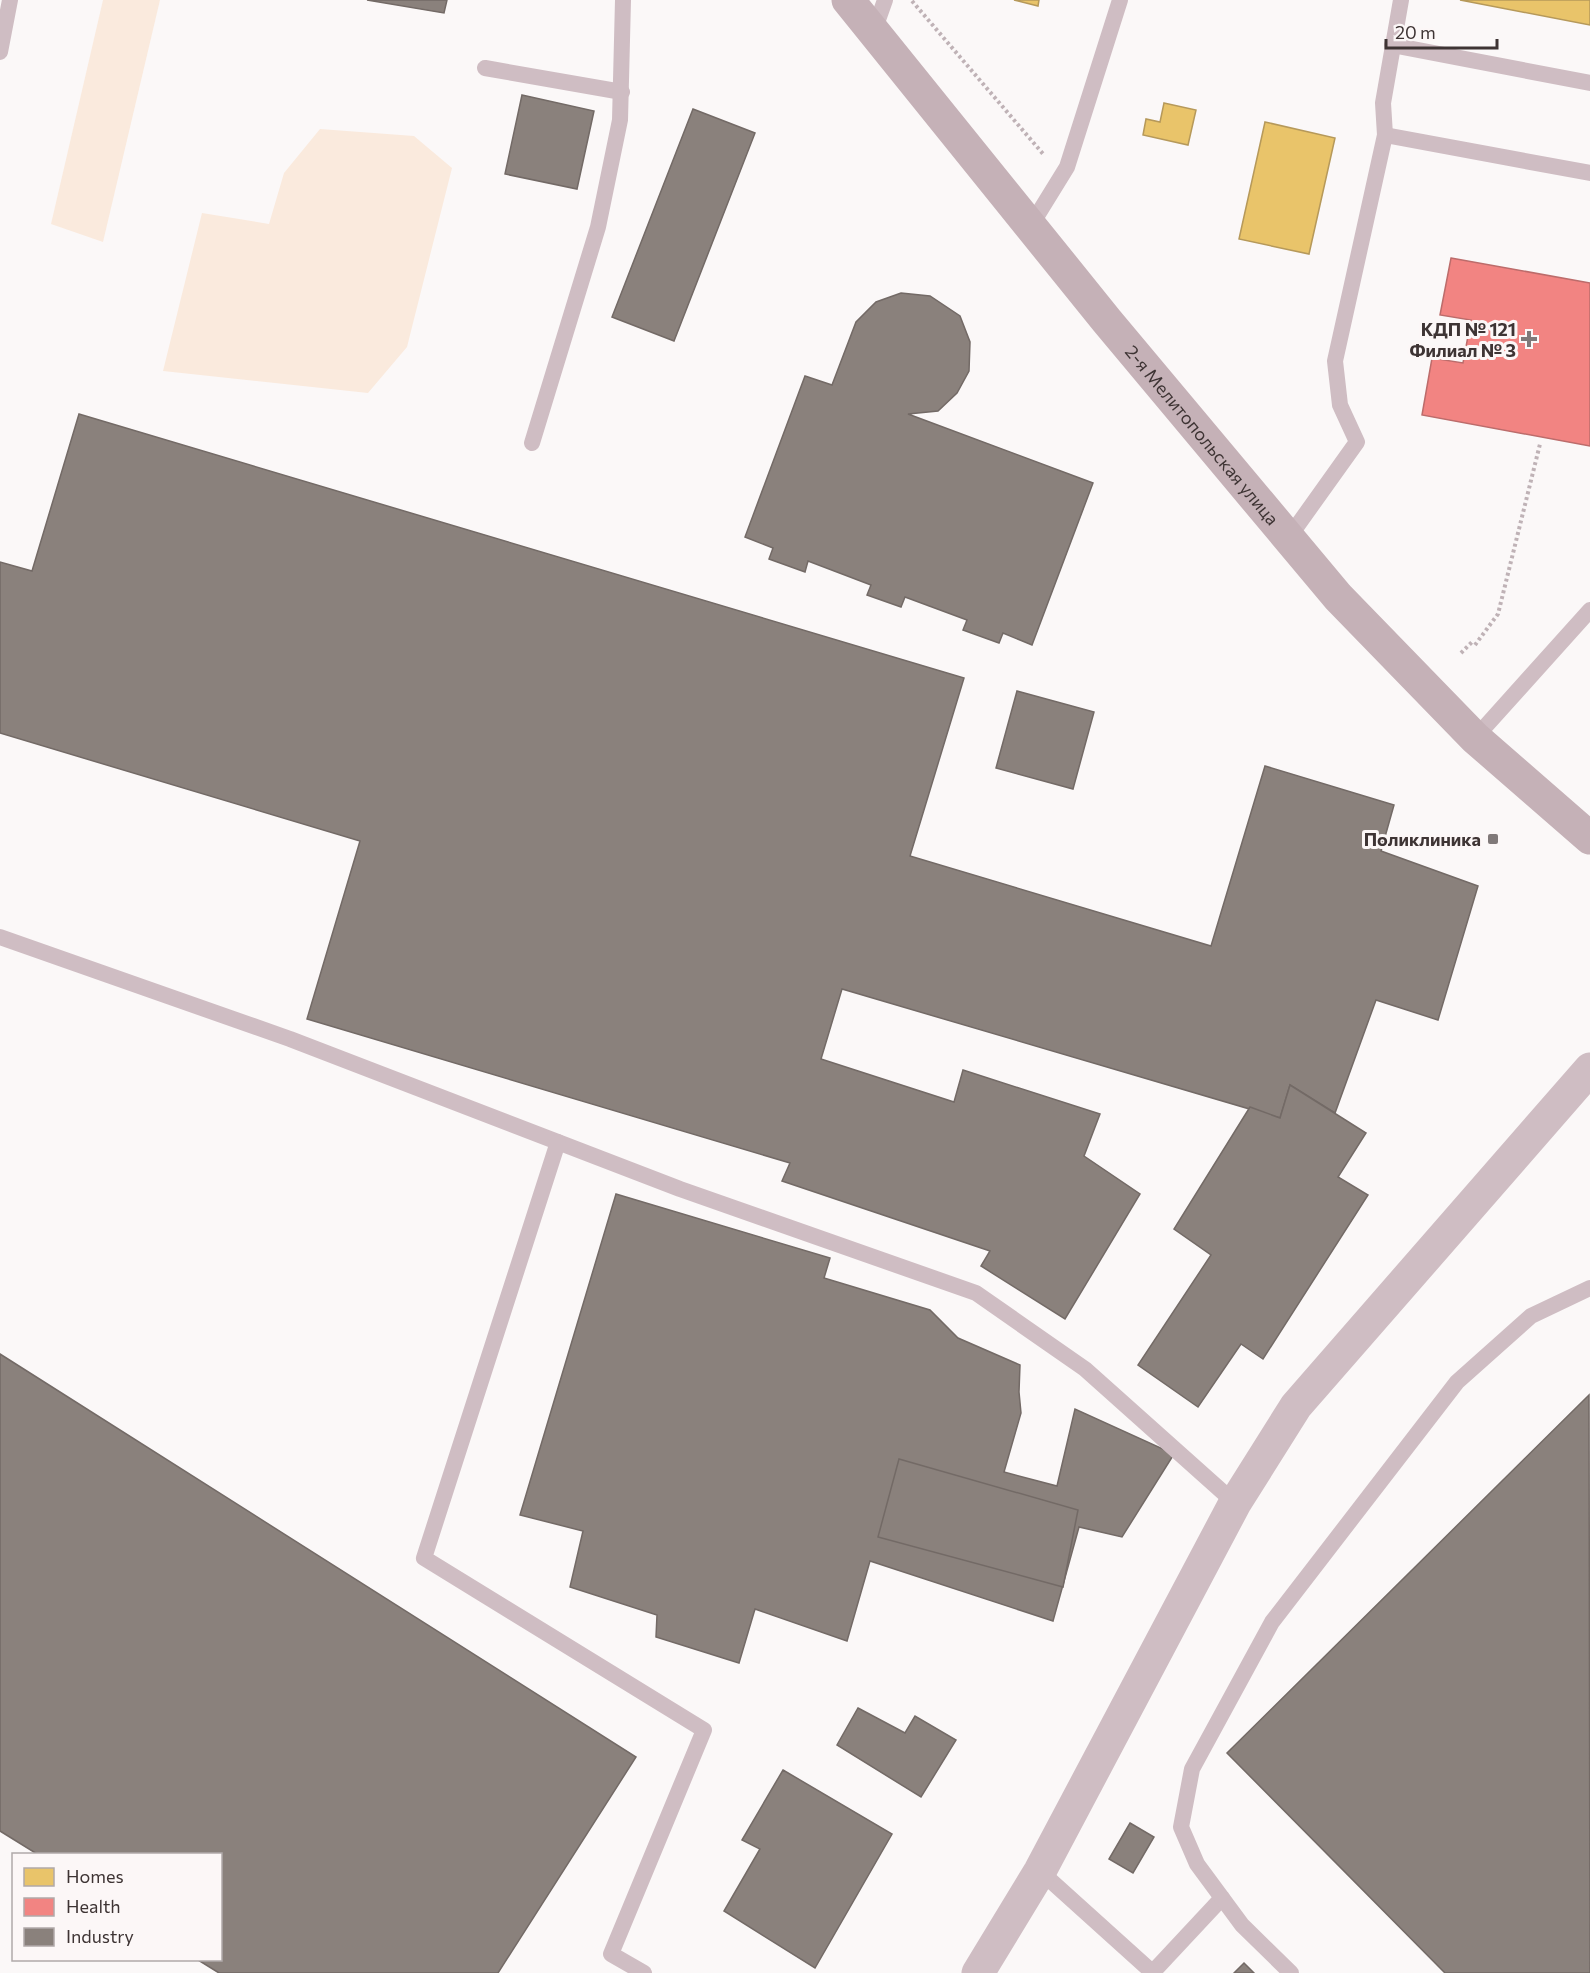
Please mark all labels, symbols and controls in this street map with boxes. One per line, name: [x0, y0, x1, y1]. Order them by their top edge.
scale bar: [1386, 12, 1497, 50]
text: 20 m: [1395, 21, 1436, 43]
place label: КДП № 121 Филиал № 3: [1409, 318, 1516, 361]
marker: КДП № 121 Филиал № 3: [1520, 330, 1538, 348]
street label: 2-я Мелитопольская улица: [1121, 341, 1284, 529]
place label: Поликлиника: [1364, 828, 1481, 850]
marker: Поликлиника: [1486, 832, 1500, 846]
legend: [12, 1853, 222, 1961]
text: Homes: [66, 1865, 124, 1887]
text: Health: [66, 1895, 121, 1917]
text: Industry: [66, 1925, 134, 1947]

